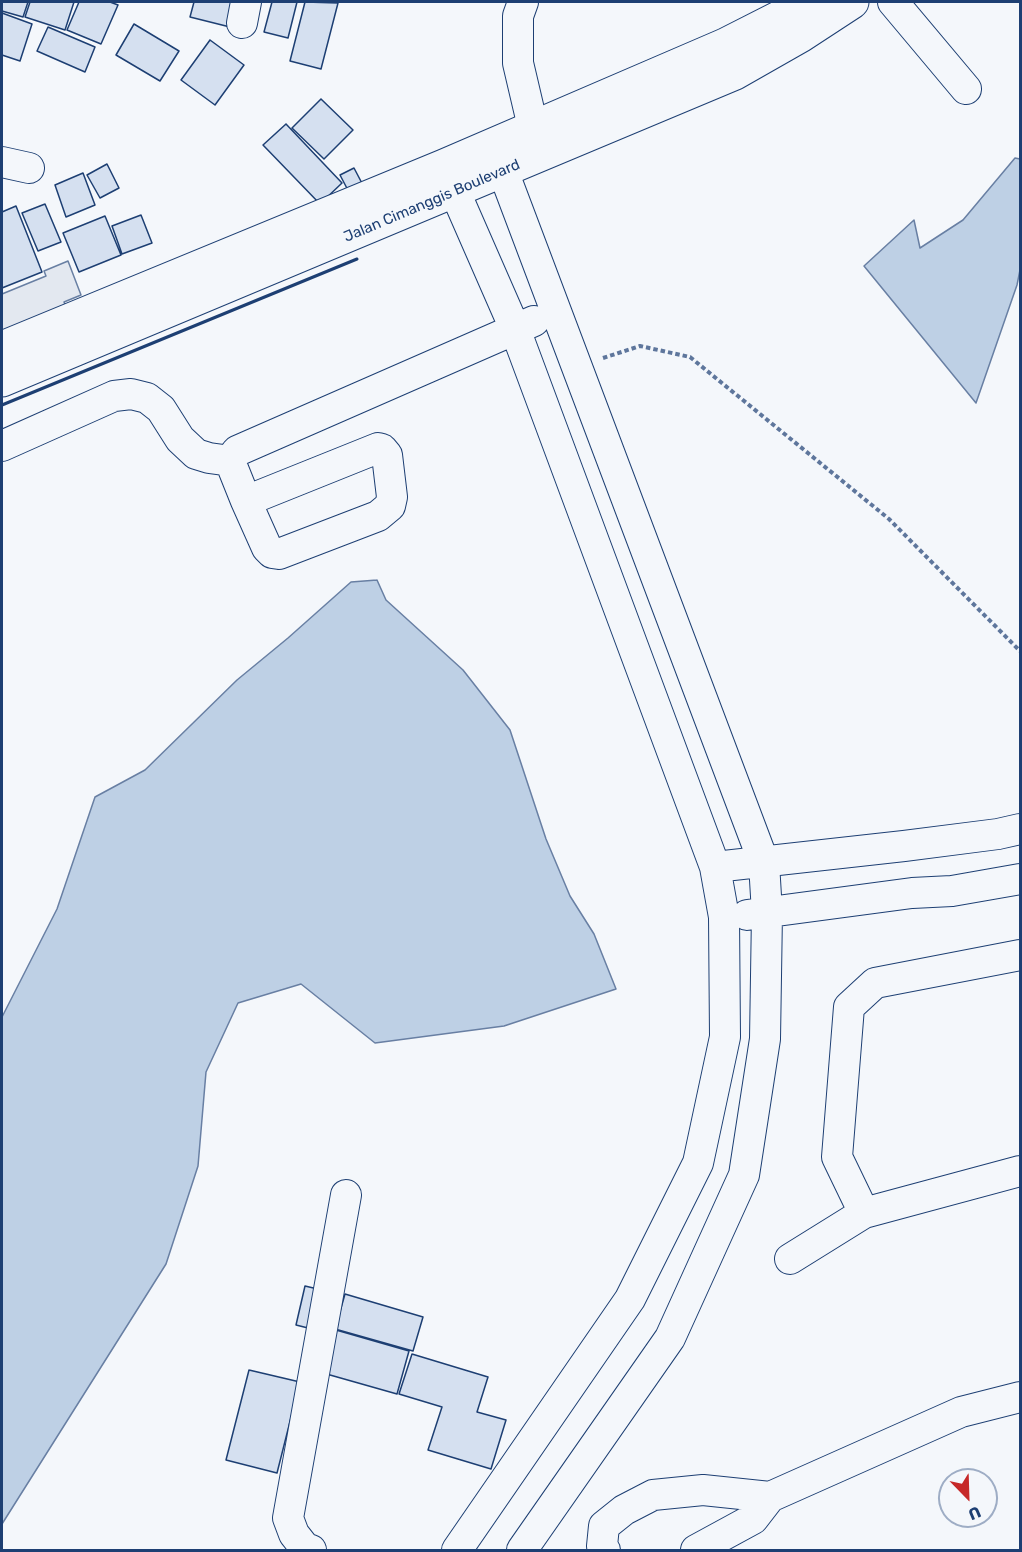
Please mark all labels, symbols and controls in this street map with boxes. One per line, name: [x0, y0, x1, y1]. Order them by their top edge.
street label: Jalan Cimanggis Boulevard: [341, 156, 523, 246]
north arrow: [938, 1468, 998, 1528]
text: U: [965, 1502, 984, 1524]

